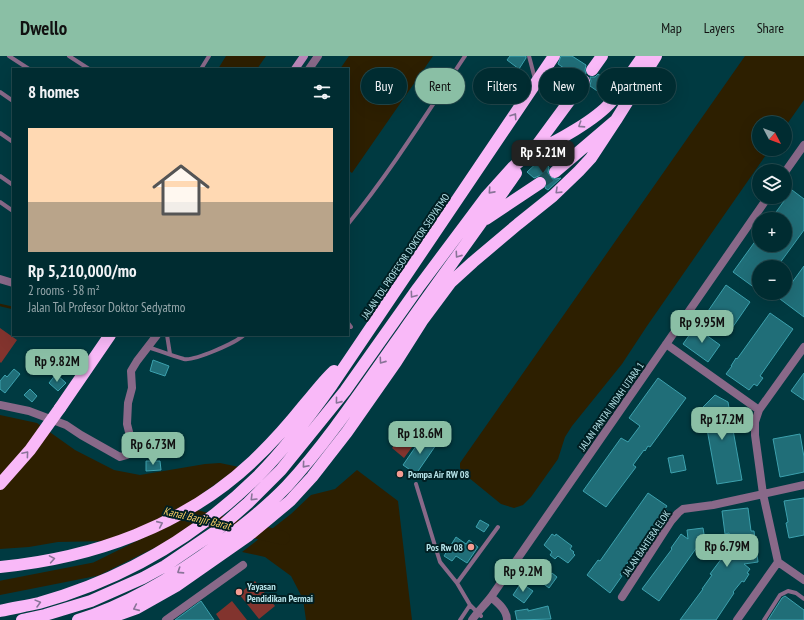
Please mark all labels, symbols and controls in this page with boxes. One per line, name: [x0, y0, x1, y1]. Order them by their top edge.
text: Dwello: [20, 16, 67, 40]
text: Map: [661, 19, 682, 37]
text: Layers: [704, 19, 735, 37]
text: Share: [757, 19, 784, 37]
chip: Buy: [361, 68, 407, 104]
chip: Rent: [415, 68, 465, 104]
chip: Filters: [473, 68, 531, 104]
chip: New: [539, 68, 589, 104]
chip: Apartment: [597, 68, 676, 104]
text: 8 homes: [28, 81, 79, 103]
icon: filters: [311, 81, 333, 103]
one-way arrow: [509, 114, 516, 121]
north arrow: [752, 116, 792, 156]
map controls: [752, 116, 792, 300]
one-way arrow: [578, 120, 585, 128]
pin: Rp 5.21M: [502, 140, 584, 174]
text: Rp 5.21M: [520, 144, 566, 161]
icon: home: [145, 154, 217, 226]
button: layers: [752, 164, 792, 204]
one-way arrow: [489, 186, 496, 193]
one-way arrow: [555, 186, 563, 194]
street label: JALAN TOL PROFESOR DOKTOR SEDYATMO: [358, 191, 453, 322]
button: +: [752, 212, 792, 252]
one-way arrow: [455, 251, 463, 258]
text: Rp 5,210,000/mo: [28, 260, 137, 282]
button: −: [752, 260, 792, 300]
text: 2 rooms · 58 m²: [28, 282, 100, 299]
one-way arrow: [411, 290, 418, 297]
text: Jalan Tol Profesor Doktor Sedyatmo: [28, 299, 185, 316]
pin: Rp 9.95M: [661, 310, 743, 344]
text: Rp 9.95M: [679, 314, 725, 331]
pin: Rp 9.82M: [16, 349, 98, 383]
text: Rp 9.82M: [34, 353, 80, 370]
one-way arrow: [379, 357, 387, 364]
street label: JALAN PANTAI INDAH UTARA 1: [575, 359, 647, 454]
one-way arrow: [335, 396, 342, 403]
pin: Rp 17.2M: [681, 407, 763, 441]
text: Rp 17.2M: [700, 411, 744, 428]
pin: Rp 18.6M: [379, 421, 461, 455]
text: Rp 18.6M: [397, 425, 443, 442]
pin: Rp 6.73M: [112, 432, 194, 466]
text: Rp 6.73M: [130, 436, 176, 453]
one-way arrow: [21, 452, 28, 459]
one-way arrow: [302, 460, 309, 468]
place label: Pompa Air RW 08: [408, 468, 470, 481]
marker: Pompa Air RW 08: [395, 469, 405, 479]
one-way arrow: [250, 493, 258, 501]
water label: Kanal Banjir Barat: [162, 504, 234, 533]
street label: JALAN BAHTERA ELOK: [619, 508, 673, 579]
one-way arrow: [156, 521, 164, 529]
pin: Rp 6.79M: [686, 534, 768, 568]
text: Rp 6.79M: [704, 538, 750, 555]
place label: Pos Rw 08: [426, 541, 463, 554]
marker: Pos Rw 08: [466, 542, 476, 552]
one-way arrow: [49, 555, 55, 564]
pin: Rp 9.2M: [486, 559, 560, 593]
text: Rp 9.2M: [504, 563, 542, 580]
one-way arrow: [177, 566, 184, 574]
place label: Yayasan Pendidikan Permai: [246, 580, 313, 605]
marker: Yayasan Pendidikan Permai: [234, 587, 244, 597]
one-way arrow: [34, 599, 41, 608]
one-way arrow: [133, 603, 140, 611]

